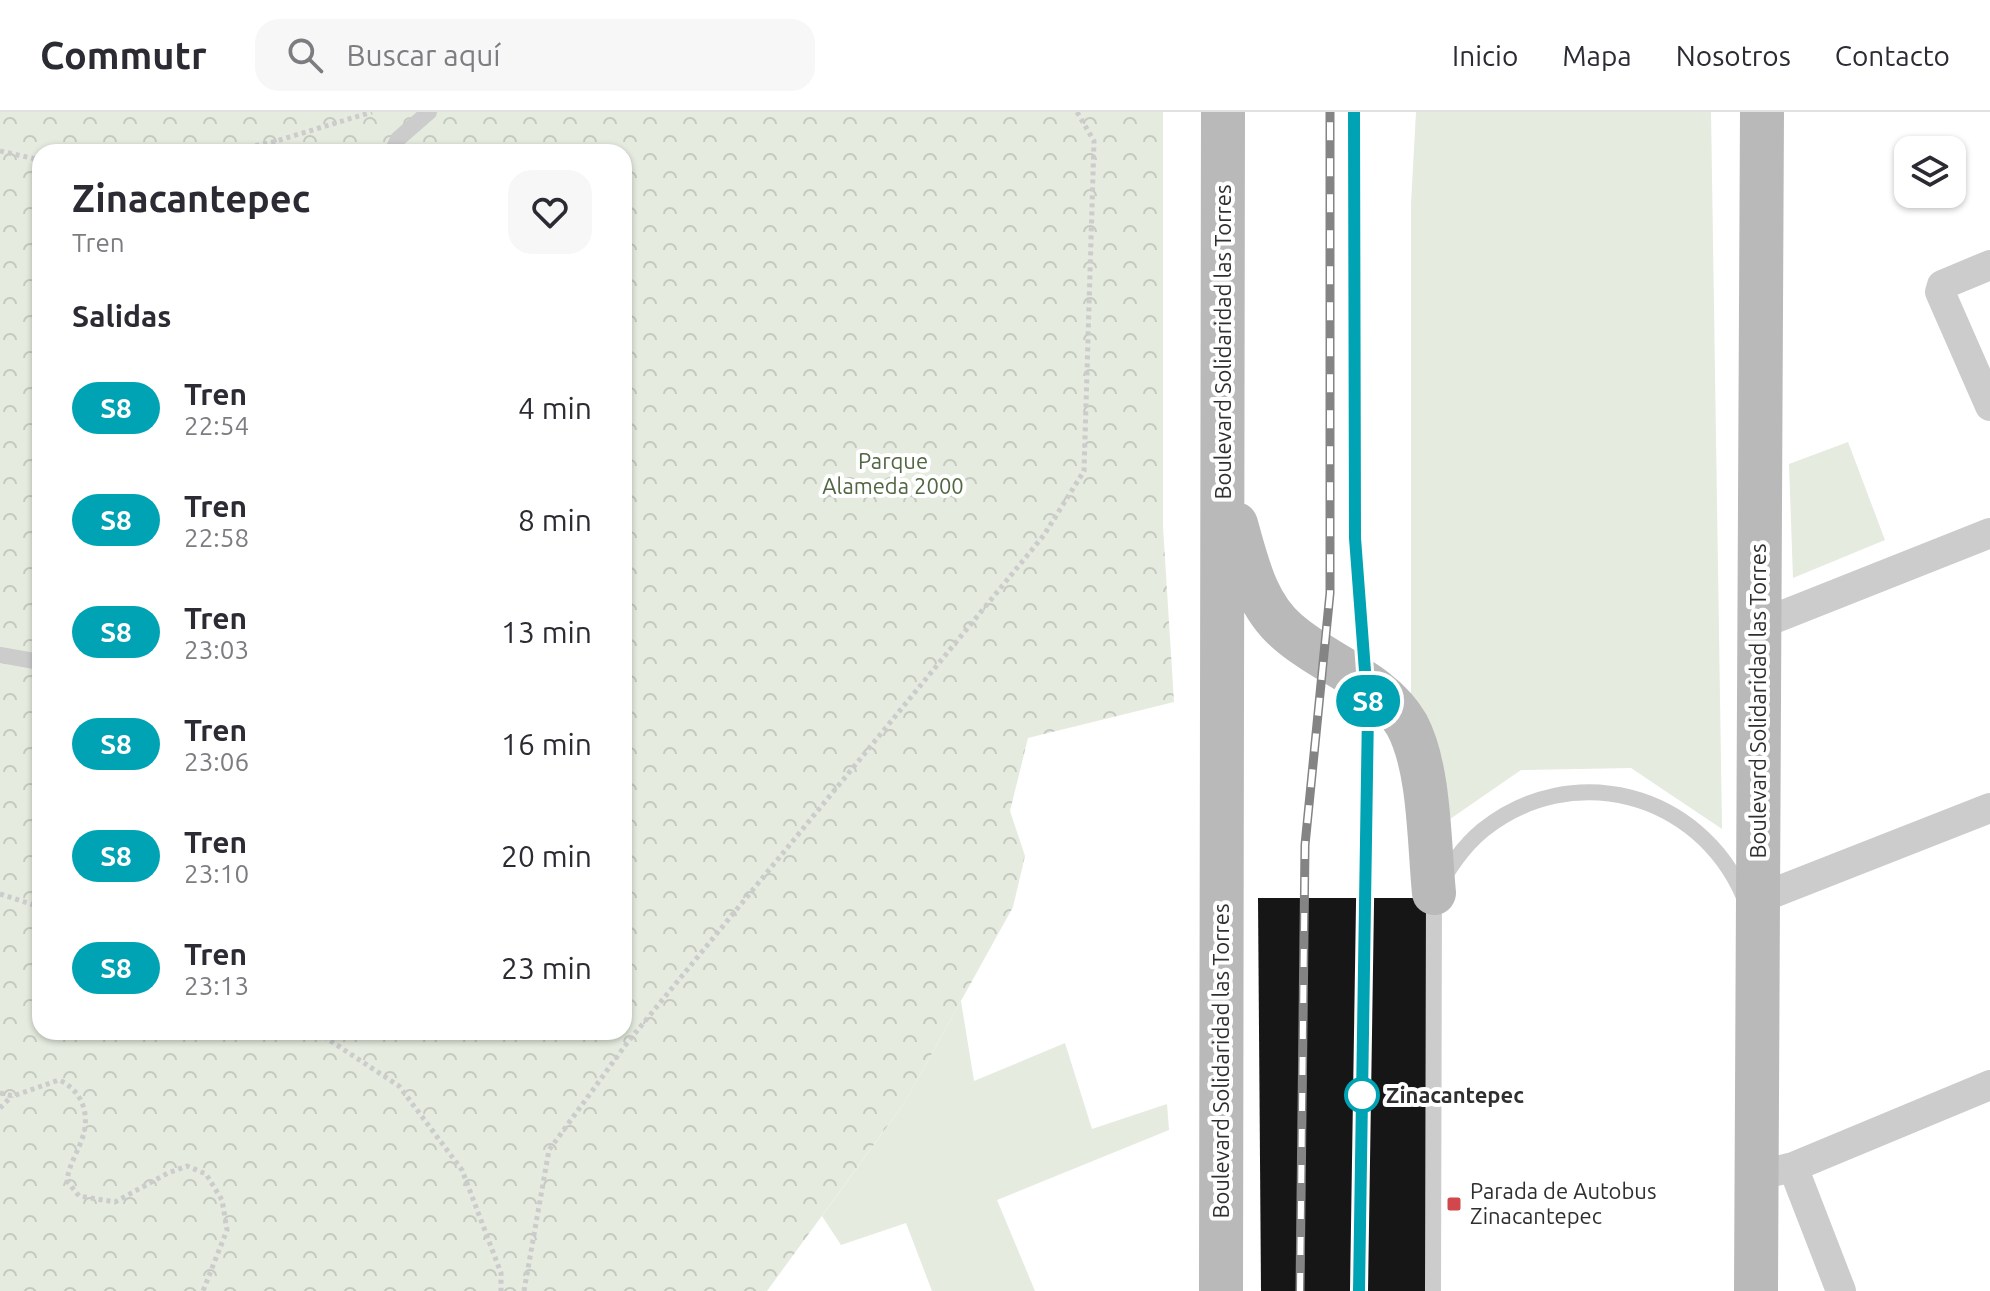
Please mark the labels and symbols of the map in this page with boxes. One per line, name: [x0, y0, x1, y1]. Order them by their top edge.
street label: Boulevard Solidaridad las Torres: [1210, 184, 1235, 500]
park label: Parque Alameda 2000: [822, 448, 964, 498]
street label: Boulevard Solidaridad las Torres: [1745, 543, 1770, 859]
line badge: S8: [1332, 675, 1404, 727]
street label: Boulevard Solidaridad las Torres: [1208, 903, 1233, 1219]
marker: Zinacantepec: [1345, 1078, 1379, 1112]
place label: Zinacantepec: [1386, 1082, 1524, 1107]
place label: Parada de Autobus Zinacantepec: [1470, 1178, 1656, 1228]
marker: Parada de Autobus Zinacantepec: [1445, 1195, 1463, 1213]

